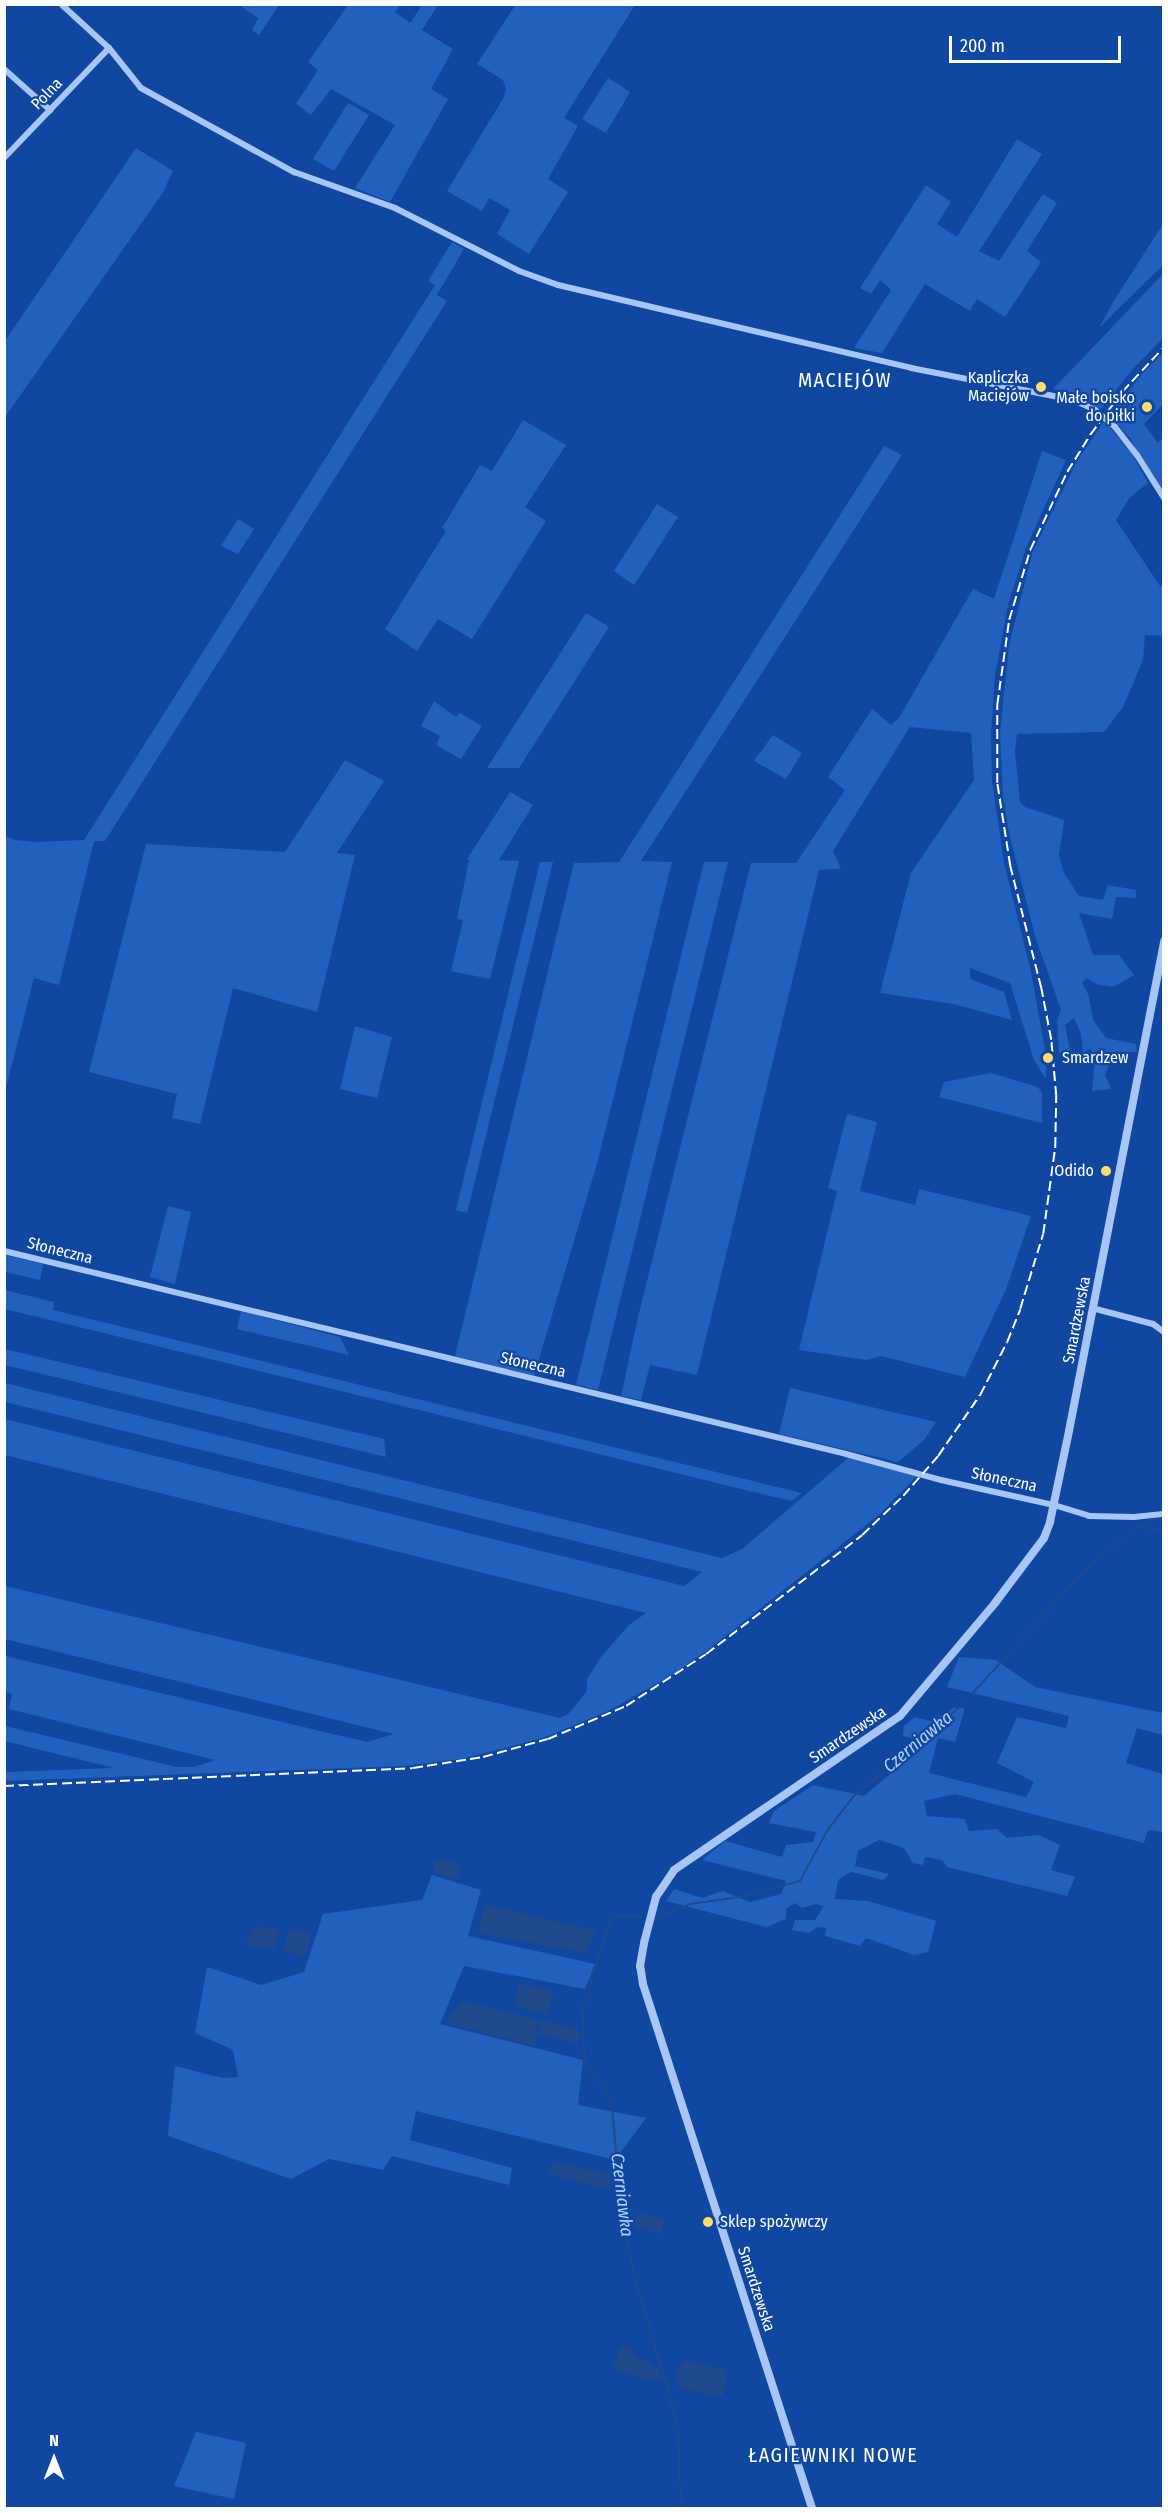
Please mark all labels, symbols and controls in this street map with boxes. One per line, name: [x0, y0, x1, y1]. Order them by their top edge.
scale bar: [952, 24, 1124, 62]
text: 200 m: [960, 35, 1005, 57]
street label: Polna: [27, 74, 67, 114]
district label: MACIEJÓW: [798, 368, 892, 392]
place label: Kapliczka Maciejów: [968, 368, 1029, 406]
marker: Kapliczka Maciejów: [1034, 380, 1048, 394]
place label: Małe boisko do piłki: [1056, 388, 1135, 426]
marker: Małe boisko do piłki: [1140, 400, 1154, 414]
place label: Smardzew: [1062, 1048, 1128, 1068]
marker: Smardzew: [1039, 1049, 1057, 1067]
place label: Odido: [1054, 1161, 1094, 1181]
marker: Odido: [1099, 1164, 1113, 1178]
street label: Słoneczna: [25, 1234, 95, 1268]
street label: Smardzewska: [1059, 1275, 1095, 1365]
street label: Słoneczna: [498, 1348, 568, 1382]
street label: Słoneczna: [969, 1464, 1039, 1496]
street label: Smardzewska: [806, 1702, 890, 1768]
water label: Czerniawka: [879, 1707, 957, 1777]
water label: Czerniawka: [606, 2152, 638, 2238]
place label: Sklep spożywczy: [720, 2212, 828, 2232]
marker: Sklep spożywczy: [701, 2215, 715, 2229]
street label: Smardzewska: [733, 2244, 779, 2334]
north arrow: [24, 2429, 84, 2489]
text: N: [49, 2431, 59, 2450]
district label: ŁAGIEWNIKI NOWE: [748, 2443, 918, 2467]

